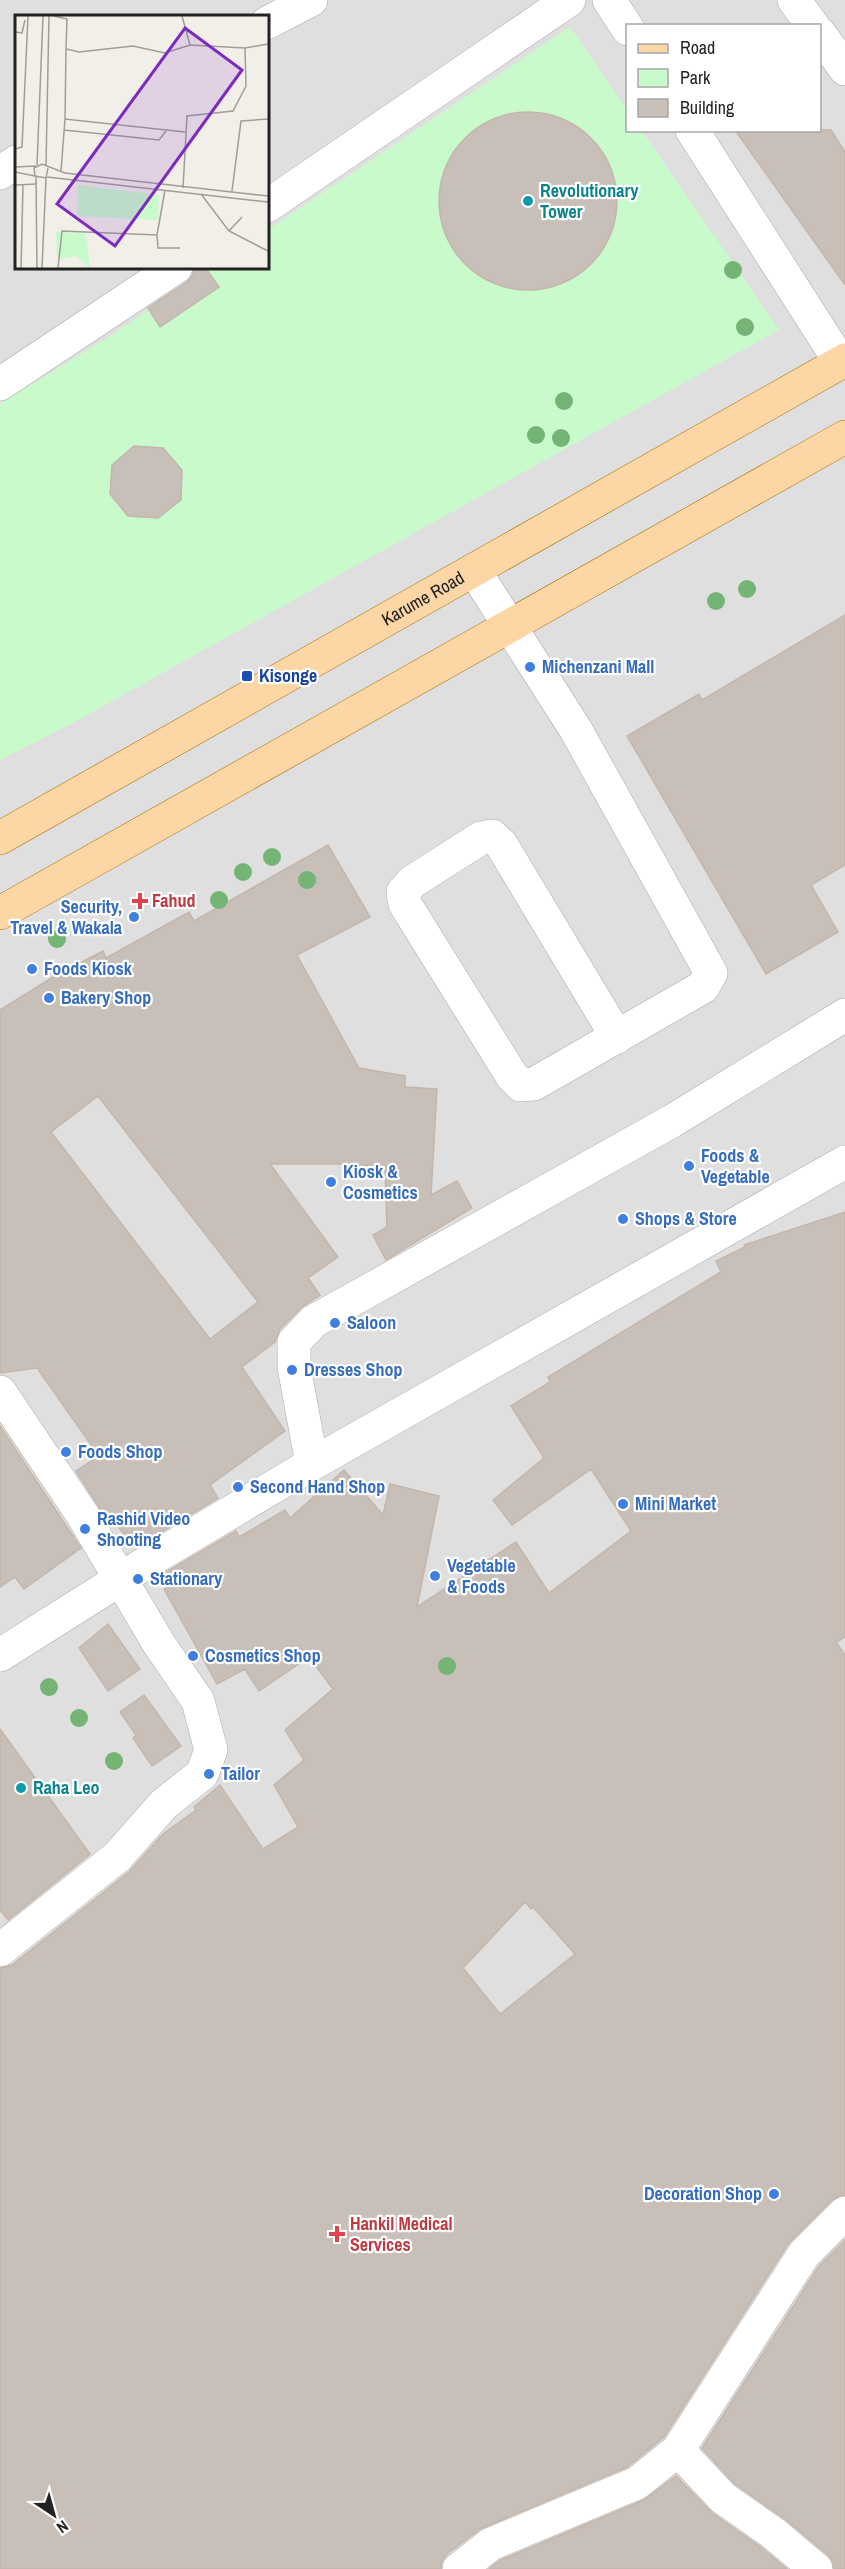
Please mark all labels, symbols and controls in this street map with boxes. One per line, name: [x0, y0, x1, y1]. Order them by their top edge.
inset map: [15, 15, 268, 268]
legend: [626, 24, 821, 132]
text: Road: [680, 35, 715, 60]
text: Park: [680, 65, 711, 90]
text: Building: [680, 95, 735, 120]
place label: Revolutionary Tower: [540, 178, 639, 224]
marker: Revolutionary Tower: [521, 194, 535, 208]
street label: Karume Road: [377, 565, 469, 632]
place label: Michenzani Mall: [542, 654, 654, 679]
marker: Michenzani Mall: [523, 660, 537, 674]
place label: Kisonge: [259, 663, 317, 688]
marker: Kisonge: [240, 669, 254, 683]
place label: Fahud: [152, 888, 196, 913]
place label: Security, Travel & Wakala: [10, 894, 123, 940]
marker: Fahud: [133, 894, 147, 908]
marker: Security, Travel & Wakala: [127, 910, 141, 924]
place label: Foods Kiosk: [44, 956, 133, 981]
marker: Foods Kiosk: [25, 962, 39, 976]
place label: Bakery Shop: [61, 985, 151, 1010]
marker: Bakery Shop: [42, 991, 56, 1005]
place label: Foods & Vegetable: [701, 1143, 770, 1189]
place label: Kiosk & Cosmetics: [343, 1159, 418, 1205]
marker: Foods & Vegetable: [682, 1159, 696, 1173]
marker: Kiosk & Cosmetics: [324, 1175, 338, 1189]
place label: Shops & Store: [635, 1206, 737, 1231]
marker: Shops & Store: [616, 1212, 630, 1226]
place label: Saloon: [347, 1310, 396, 1335]
marker: Saloon: [328, 1316, 342, 1330]
place label: Dresses Shop: [304, 1357, 402, 1382]
marker: Dresses Shop: [285, 1363, 299, 1377]
place label: Foods Shop: [78, 1439, 163, 1464]
marker: Foods Shop: [59, 1445, 73, 1459]
place label: Second Hand Shop: [250, 1474, 385, 1499]
marker: Second Hand Shop: [231, 1480, 245, 1494]
place label: Mini Market: [635, 1491, 716, 1516]
marker: Mini Market: [616, 1497, 630, 1511]
place label: Rashid Video Shooting: [97, 1506, 190, 1552]
marker: Rashid Video Shooting: [78, 1522, 92, 1536]
place label: Vegetable & Foods: [447, 1553, 516, 1599]
place label: Stationary: [150, 1566, 223, 1591]
marker: Vegetable & Foods: [428, 1569, 442, 1583]
marker: Stationary: [131, 1572, 145, 1586]
place label: Cosmetics Shop: [205, 1643, 321, 1668]
marker: Cosmetics Shop: [186, 1649, 200, 1663]
place label: Tailor: [221, 1761, 260, 1786]
marker: Tailor: [202, 1767, 216, 1781]
place label: Raha Leo: [33, 1775, 99, 1800]
marker: Raha Leo: [14, 1781, 28, 1795]
place label: Decoration Shop: [644, 2181, 762, 2206]
marker: Decoration Shop: [767, 2187, 781, 2201]
place label: Hankil Medical Services: [350, 2211, 453, 2257]
marker: Hankil Medical Services: [328, 2225, 346, 2243]
north arrow: [24, 2485, 84, 2545]
text: N: [53, 2515, 73, 2539]

